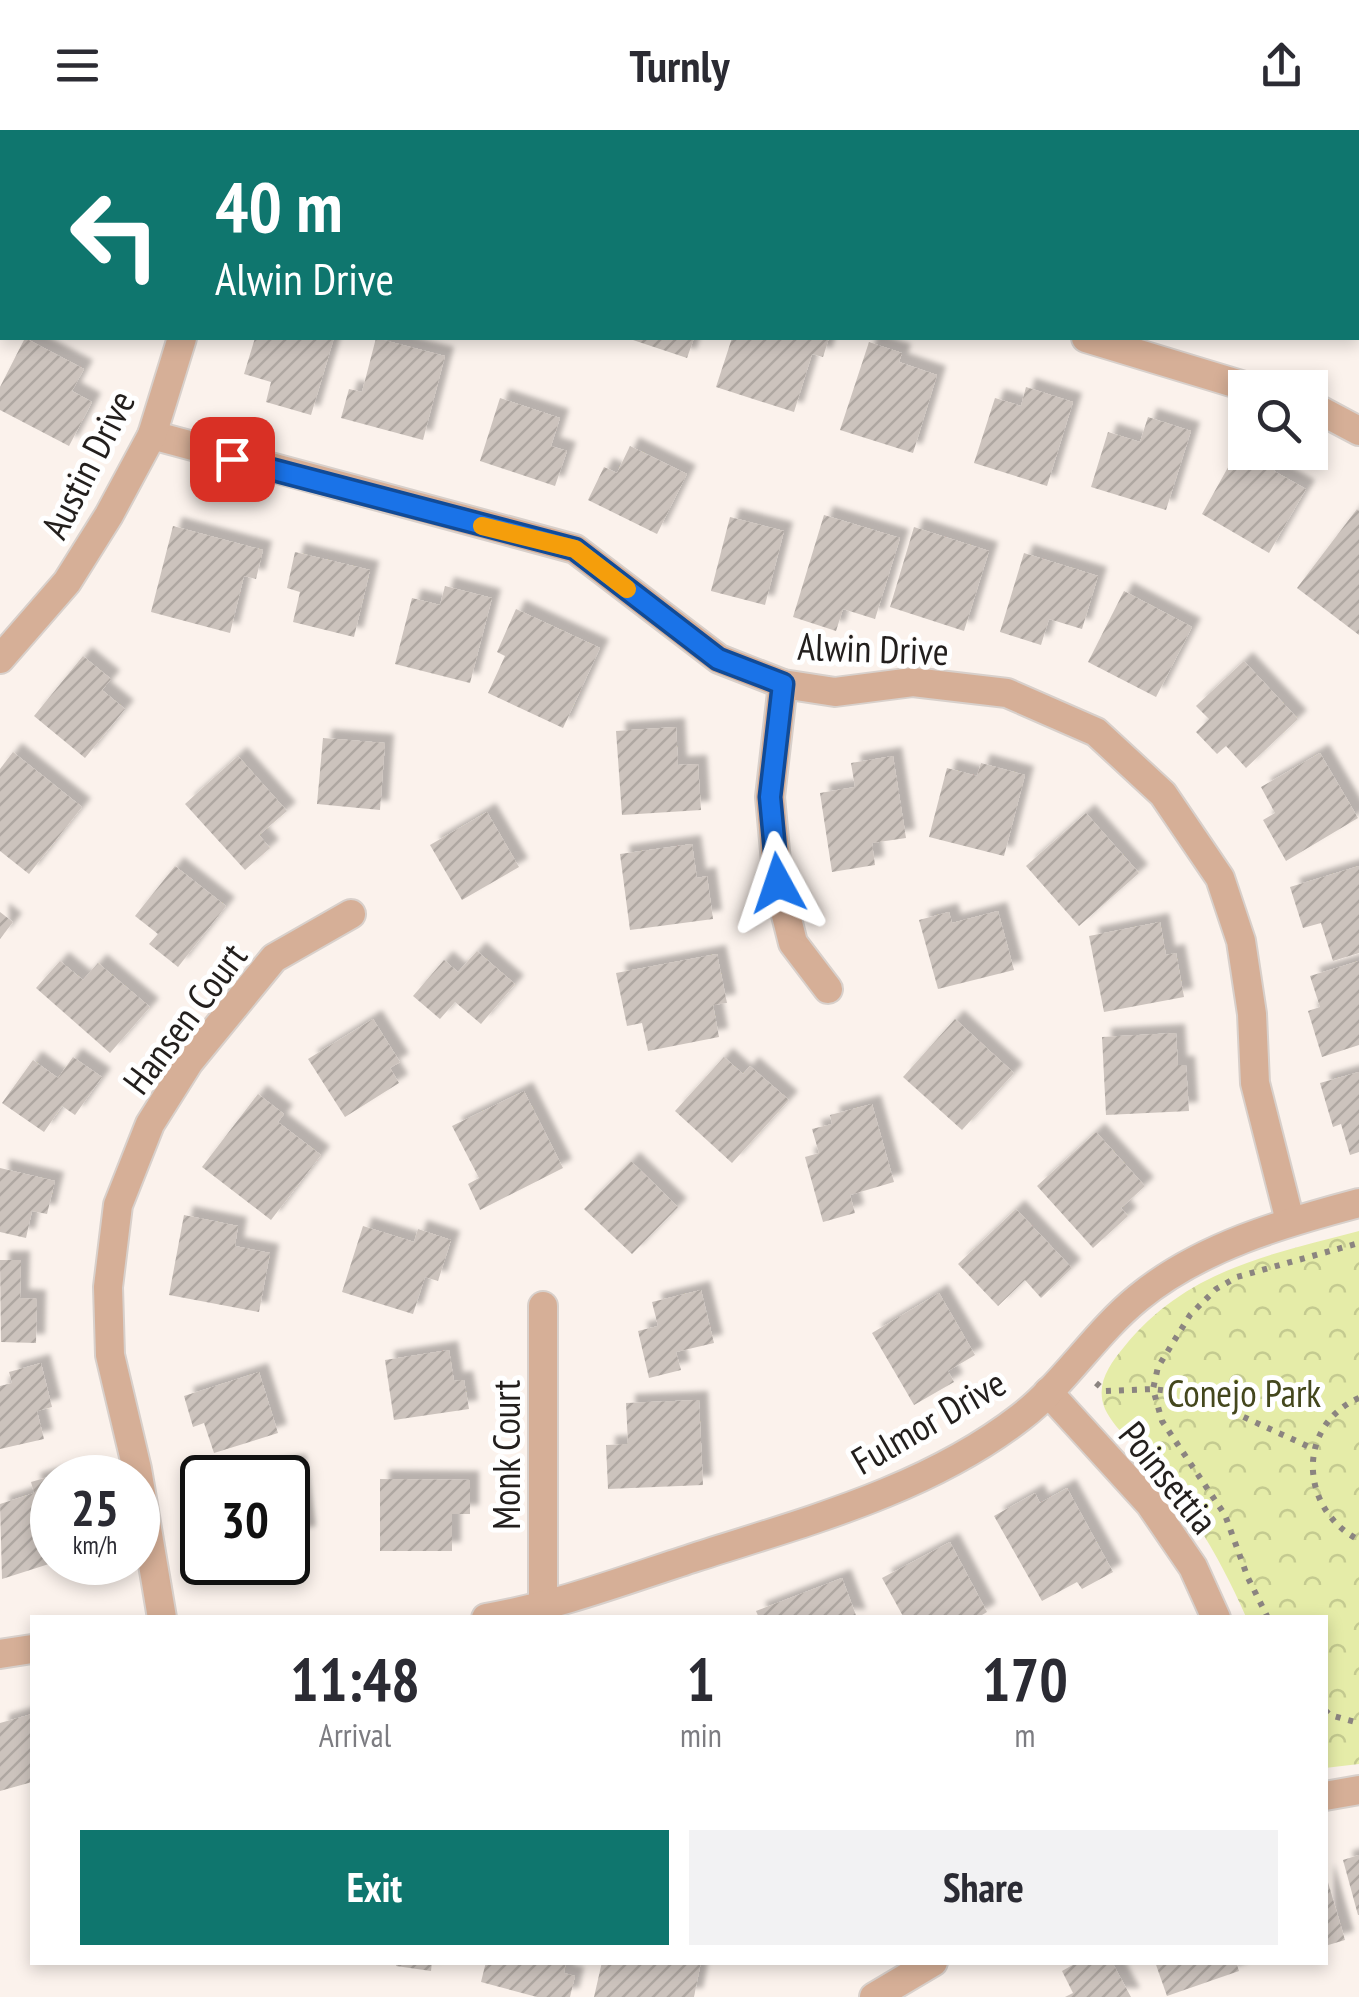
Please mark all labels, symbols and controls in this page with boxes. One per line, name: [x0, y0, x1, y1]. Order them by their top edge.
text: Turnly: [630, 36, 729, 94]
icon: menu: [50, 38, 105, 93]
icon: share: [1254, 38, 1309, 93]
text: 40 m: [215, 161, 343, 251]
icon: left: [50, 170, 180, 300]
text: Alwin Drive: [215, 249, 394, 307]
map controls: [1228, 370, 1328, 470]
button: search: [1228, 370, 1328, 470]
street label: Austin Drive: [29, 382, 145, 546]
pin: [190, 417, 275, 502]
icon: arrive: [205, 432, 260, 487]
street label: Alwin Drive: [797, 621, 949, 675]
position arrow: [726, 831, 830, 935]
street label: Hansen Court: [111, 932, 257, 1103]
street label: Fulmor Drive: [842, 1357, 1014, 1485]
park label: Conejo Park: [1167, 1368, 1321, 1417]
street label: Monk Court: [481, 1379, 530, 1530]
street label: Poinsettia: [1109, 1411, 1229, 1543]
speed limit sign: 30: [180, 1455, 310, 1585]
text: 25: [71, 1475, 119, 1540]
text: km/h: [73, 1529, 117, 1561]
text: 11:48: [290, 1640, 420, 1718]
text: 1: [687, 1640, 715, 1718]
text: 170: [982, 1640, 1068, 1718]
text: Arrival: [319, 1714, 391, 1756]
text: min: [680, 1714, 722, 1756]
text: m: [1014, 1714, 1035, 1756]
button: Exit: [80, 1830, 669, 1945]
button: Share: [689, 1830, 1278, 1945]

